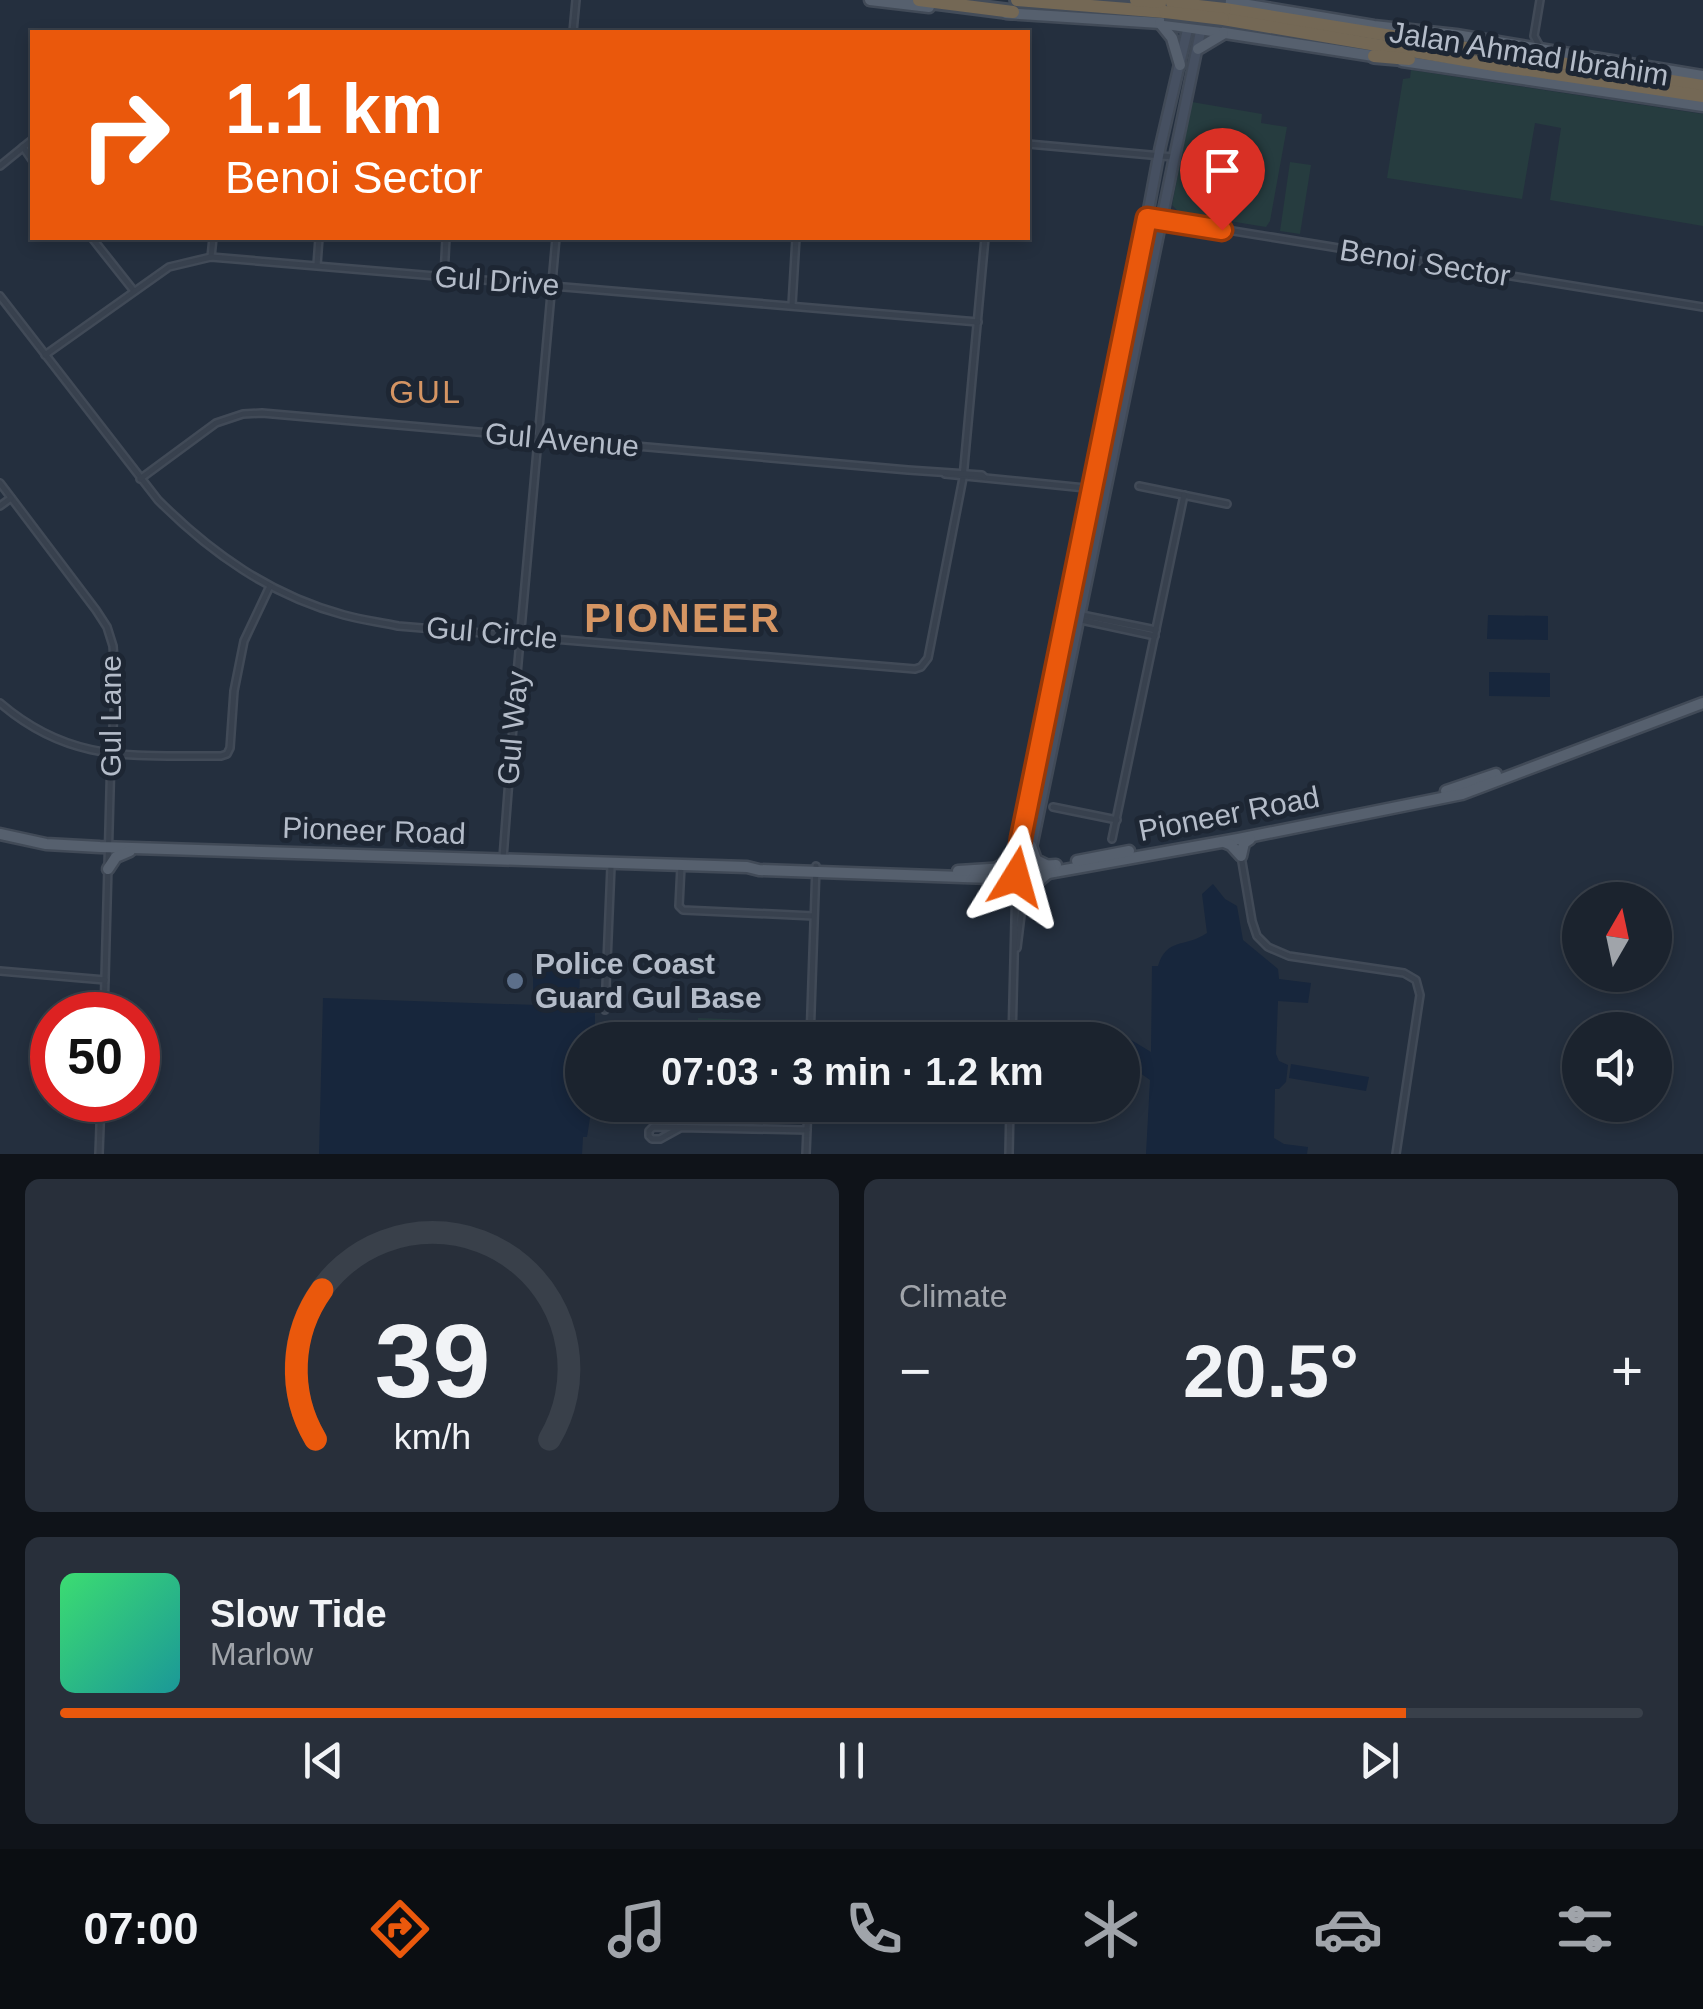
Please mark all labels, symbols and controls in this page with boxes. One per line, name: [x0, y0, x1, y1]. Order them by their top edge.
street label: Jalan Ahmad Ibrahim: [1387, 15, 1671, 92]
icon: right: [60, 70, 190, 200]
text: 1.1 km: [225, 70, 443, 148]
pin: [1180, 128, 1265, 231]
icon: arrive: [1195, 143, 1250, 198]
text: Benoi Sector: [225, 152, 483, 203]
street label: Benoi Sector: [1338, 233, 1512, 292]
street label: Gul Drive: [434, 260, 561, 301]
district label: GUL: [389, 374, 463, 410]
street label: Gul Avenue: [484, 416, 640, 463]
district label: PIONEER: [584, 596, 782, 640]
street label: Gul Circle: [425, 610, 559, 655]
street label: Gul Lane: [94, 655, 127, 777]
street label: Gul Way: [491, 670, 534, 786]
street label: Pioneer Road: [1136, 780, 1322, 847]
street label: Pioneer Road: [282, 811, 466, 850]
position arrow: [964, 825, 1068, 929]
north arrow: [1562, 882, 1672, 992]
map controls: [1562, 882, 1672, 1122]
place label: Police Coast Guard Gul Base: [535, 947, 762, 1014]
marker: Police Coast Guard Gul Base: [504, 970, 526, 992]
speed limit sign: 50: [30, 992, 160, 1122]
button: sound: [1562, 1012, 1672, 1122]
text: 07:03 · 3 min · 1.2 km: [661, 1051, 1044, 1093]
text: Climate: [899, 1278, 1007, 1314]
text: 39: [374, 1303, 490, 1419]
text: 20.5°: [1183, 1329, 1359, 1413]
text: −: [899, 1340, 931, 1402]
text: +: [1611, 1340, 1643, 1402]
text: km/h: [393, 1417, 471, 1457]
text: Slow Tide: [210, 1593, 387, 1635]
text: Marlow: [210, 1636, 313, 1672]
icon: previous: [296, 1733, 351, 1788]
icon: pause: [824, 1733, 879, 1788]
icon: next: [1352, 1733, 1407, 1788]
icon: directions: [365, 1894, 435, 1964]
icon: music: [602, 1894, 672, 1964]
icon: phone: [839, 1894, 909, 1964]
icon: climate: [1076, 1894, 1146, 1964]
icon: car: [1313, 1894, 1383, 1964]
icon: filters: [1550, 1894, 1620, 1964]
text: 07:00: [83, 1903, 199, 1954]

